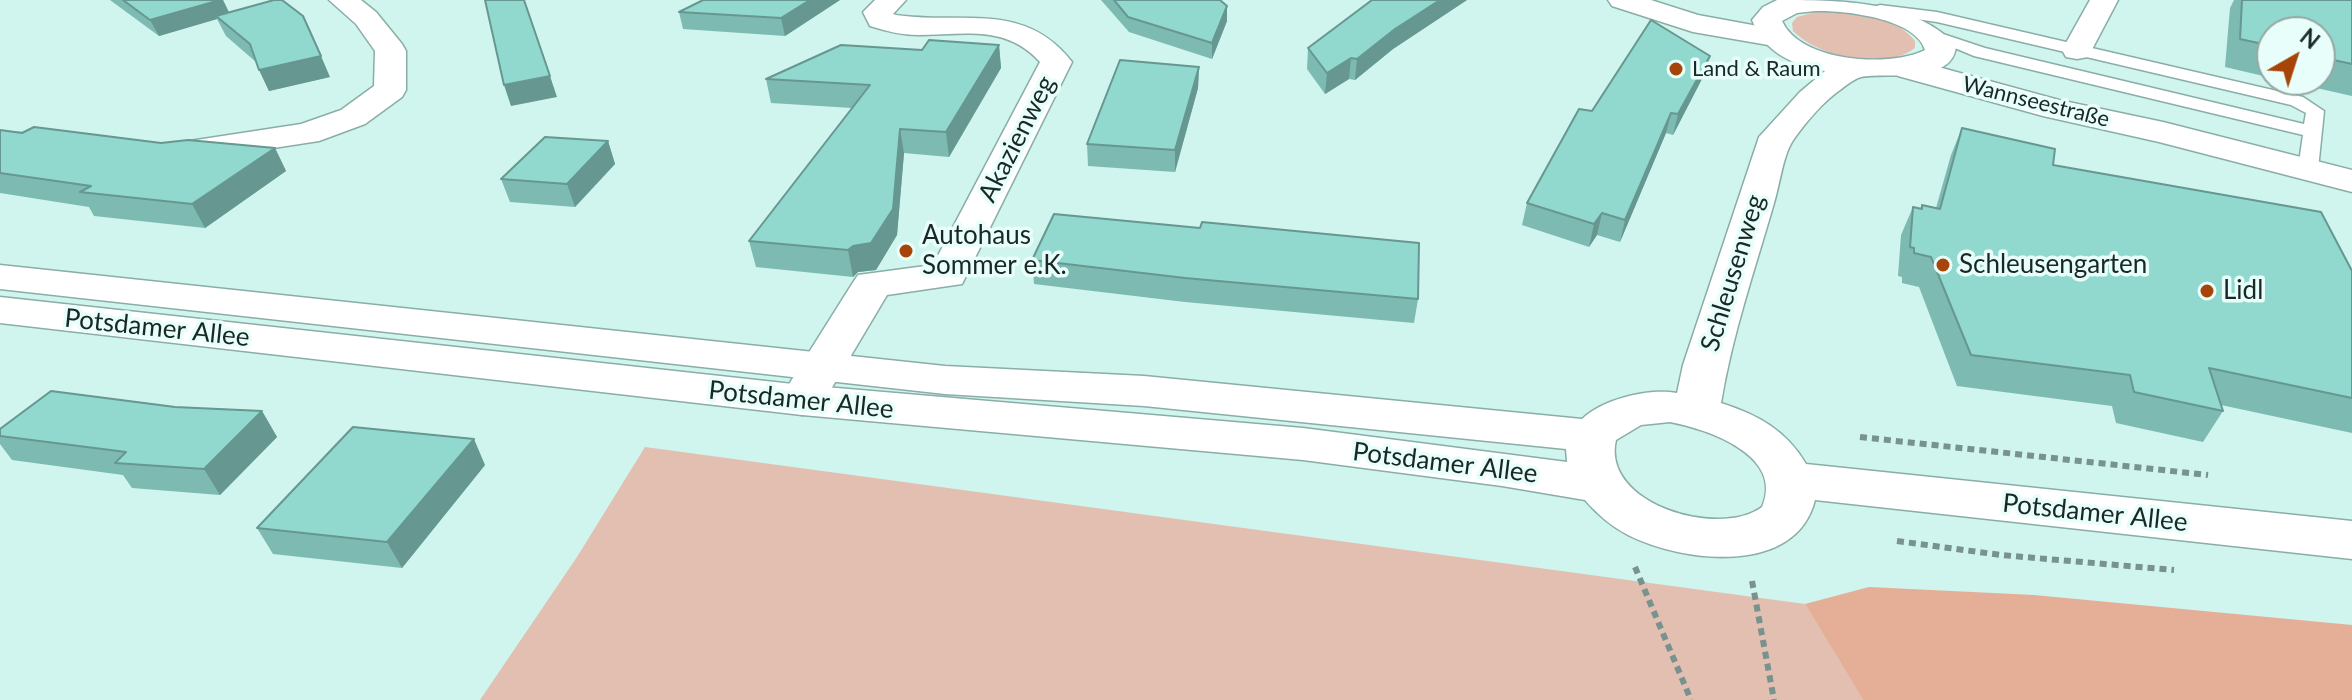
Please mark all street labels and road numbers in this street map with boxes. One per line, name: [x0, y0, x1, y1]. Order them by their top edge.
street label: Akazienweg: [972, 71, 1062, 207]
street label: Wannseestraße: [1960, 71, 2112, 133]
street label: Schleusenweg: [1694, 191, 1772, 355]
street label: Potsdamer Allee: [63, 303, 251, 353]
street label: Potsdamer Allee: [707, 375, 895, 425]
street label: Potsdamer Allee: [1351, 436, 1539, 490]
street label: Potsdamer Allee: [2001, 488, 2189, 538]

